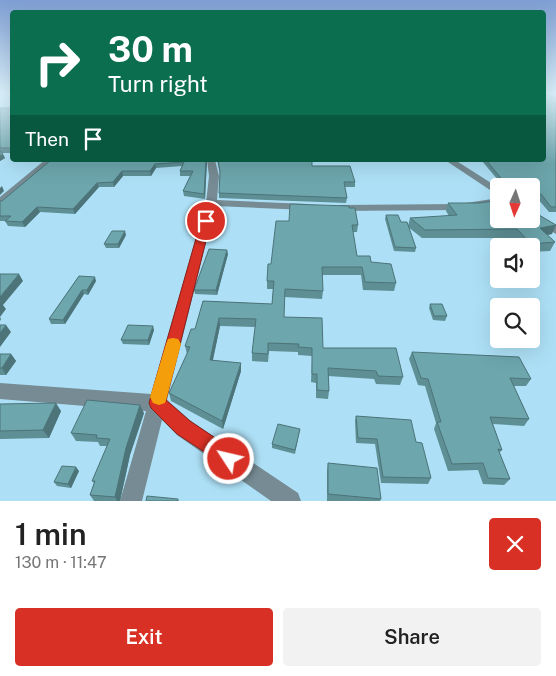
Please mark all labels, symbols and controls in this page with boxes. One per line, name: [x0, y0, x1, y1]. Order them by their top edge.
text: 30 m: [108, 29, 193, 70]
icon: right: [25, 30, 90, 95]
text: Turn right: [108, 71, 208, 97]
icon: arrive: [79, 125, 107, 153]
text: Then: [25, 128, 69, 150]
north arrow: [490, 178, 540, 228]
map controls: [490, 178, 540, 348]
pin: [185, 200, 227, 242]
icon: arrive: [192, 207, 220, 235]
button: sound: [490, 238, 540, 288]
button: search: [490, 298, 540, 348]
position arrow: [202, 432, 254, 484]
text: 1 min: [15, 516, 86, 552]
button: close: [489, 518, 541, 570]
text: 130 m · 11:47: [15, 553, 107, 572]
button: Exit: [15, 608, 273, 666]
button: Share: [283, 608, 541, 666]

